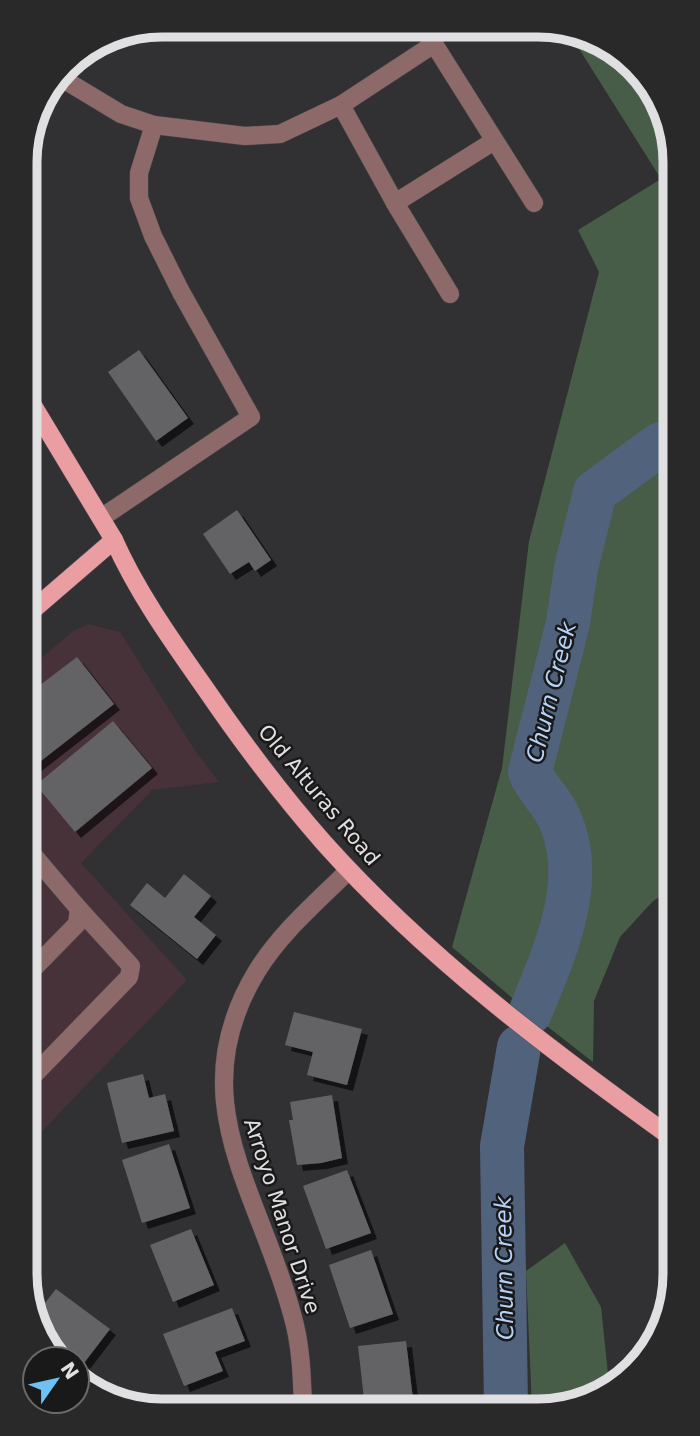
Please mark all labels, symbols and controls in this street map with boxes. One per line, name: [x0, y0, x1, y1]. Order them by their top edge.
water label: Churn Creek: [521, 618, 581, 765]
street label: Old Alturas Road: [253, 720, 385, 870]
street label: Arroyo Manor Drive: [239, 1115, 325, 1317]
water label: Churn Creek: [490, 1194, 518, 1340]
north arrow: [21, 1345, 91, 1415]
text: N: [57, 1358, 84, 1383]

